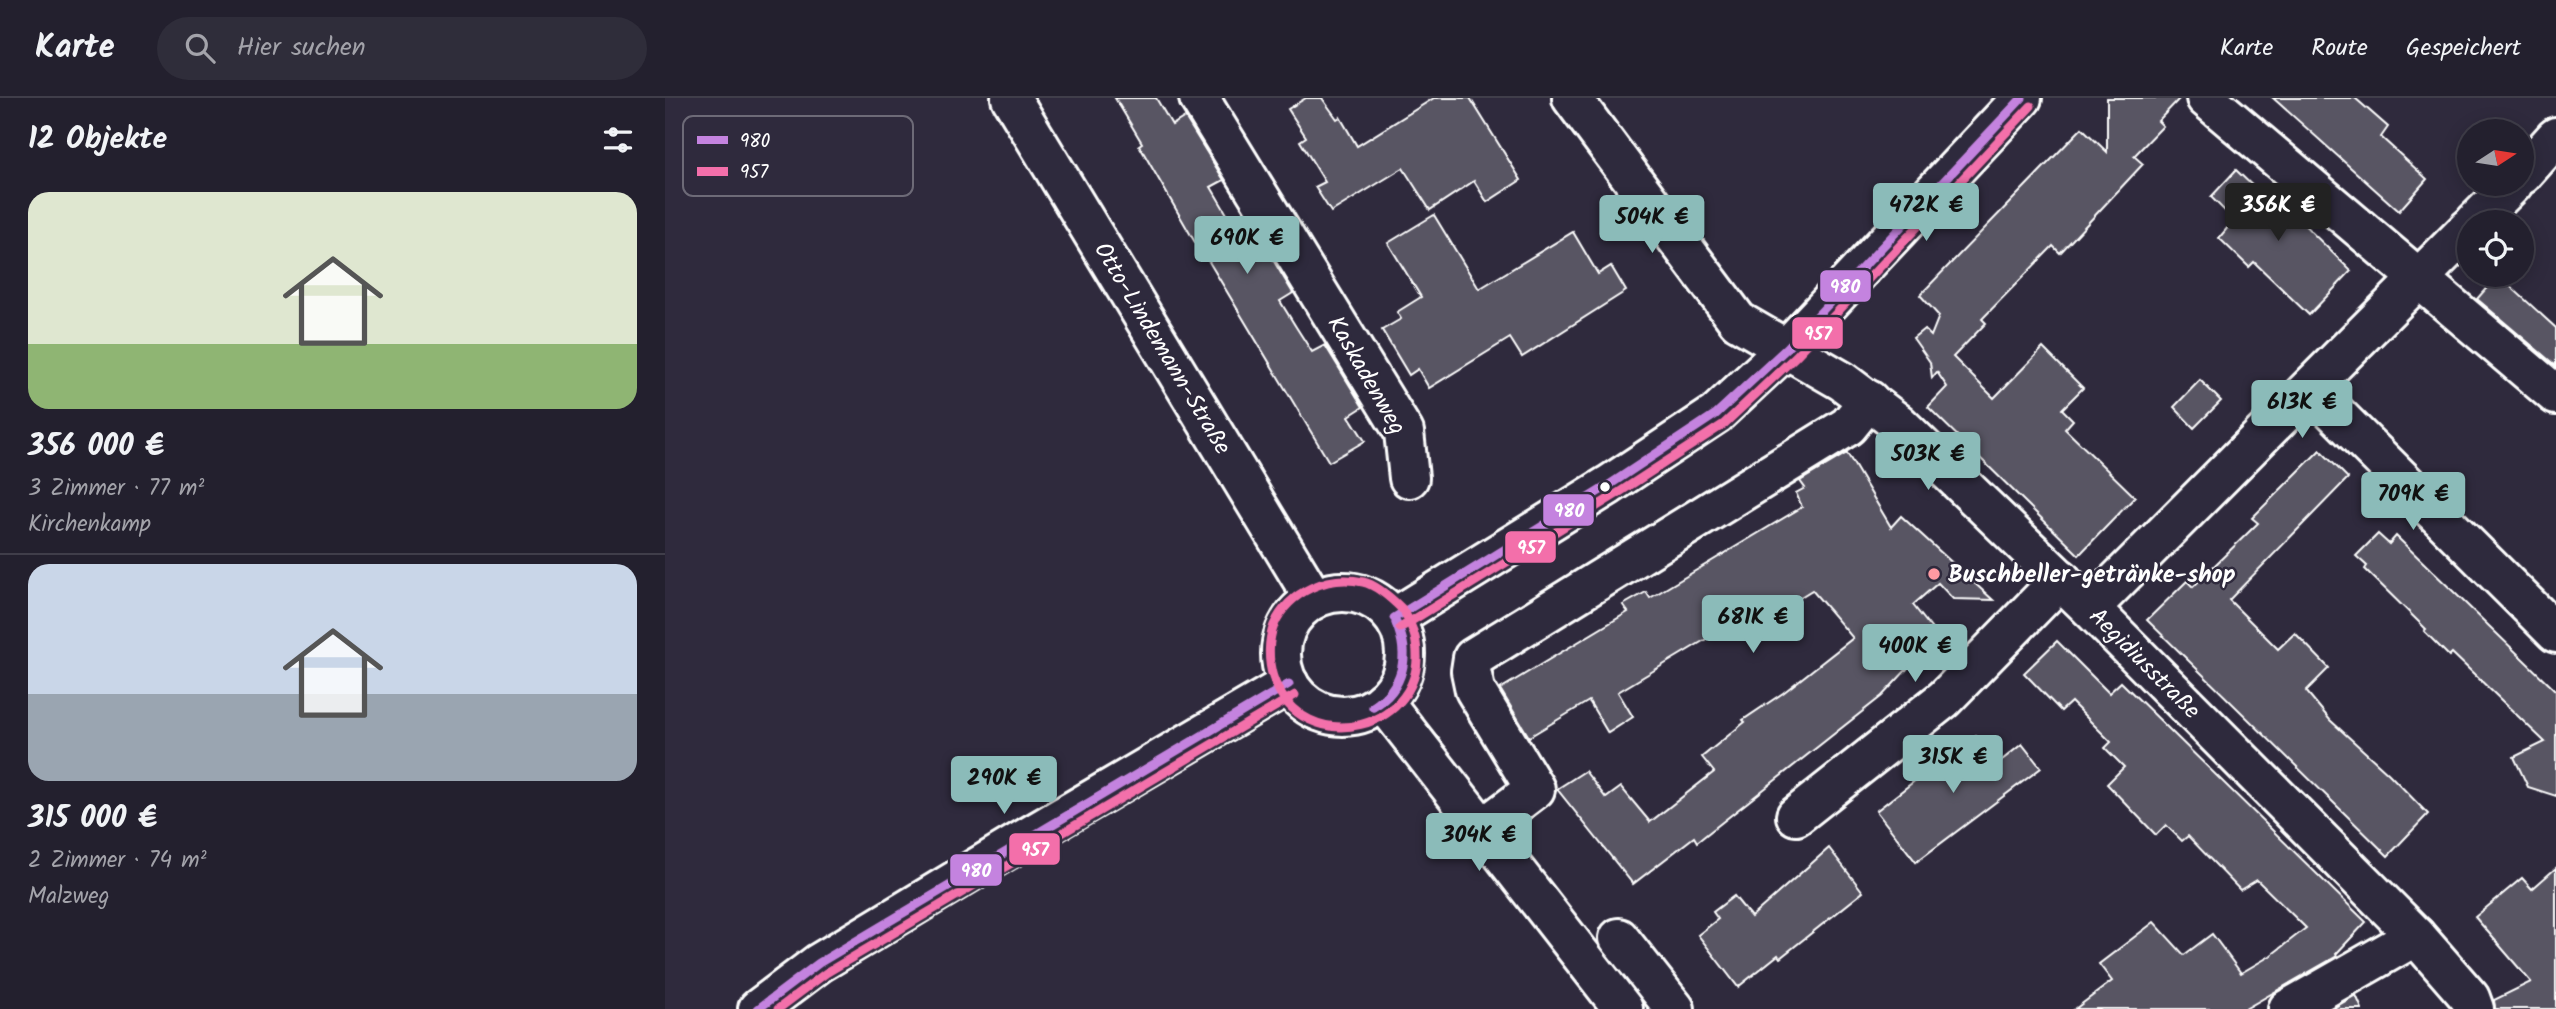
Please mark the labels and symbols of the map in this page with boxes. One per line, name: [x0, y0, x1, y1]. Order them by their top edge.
legend: [683, 116, 913, 196]
north arrow: [2457, 119, 2534, 196]
text: 980: [740, 127, 770, 157]
text: 957: [740, 158, 769, 188]
pin: 472K €: [1869, 184, 1983, 243]
pin: 356K €: [2221, 184, 2335, 243]
pin: 504K €: [1595, 195, 1709, 255]
pin: 690K €: [1190, 216, 1304, 276]
street label: Otto-Lindemann-Straße: [1083, 235, 1241, 463]
line badge: 980: [1819, 269, 1872, 303]
text: 980: [1830, 273, 1861, 303]
street label: Kaskadenweg: [1316, 309, 1416, 443]
line badge: 957: [1791, 316, 1844, 350]
text: 957: [1804, 320, 1833, 350]
pin: 613K €: [2245, 380, 2359, 440]
pin: 503K €: [1871, 432, 1985, 492]
pin: 709K €: [2356, 472, 2470, 532]
unlabelled marker: [1598, 480, 1612, 494]
line badge: 980: [1542, 493, 1595, 527]
text: 980: [1554, 497, 1585, 527]
line badge: 957: [1504, 530, 1557, 564]
text: 957: [1517, 534, 1546, 564]
place label: Buschbeller-getränke-shop: [1948, 556, 2236, 595]
marker: Buschbeller-getränke-shop: [1926, 566, 1942, 582]
pin: 681K €: [1696, 596, 1810, 655]
street label: Aegidiusstraße: [2079, 599, 2209, 729]
pin: 400K €: [1858, 624, 1972, 684]
pin: 315K €: [1896, 736, 2010, 795]
pin: 290K €: [947, 756, 1061, 816]
pin: 304K €: [1422, 814, 1536, 873]
line badge: 957: [1008, 832, 1061, 866]
text: 957: [1021, 836, 1050, 866]
line badge: 980: [949, 853, 1003, 887]
text: 980: [961, 857, 992, 887]

